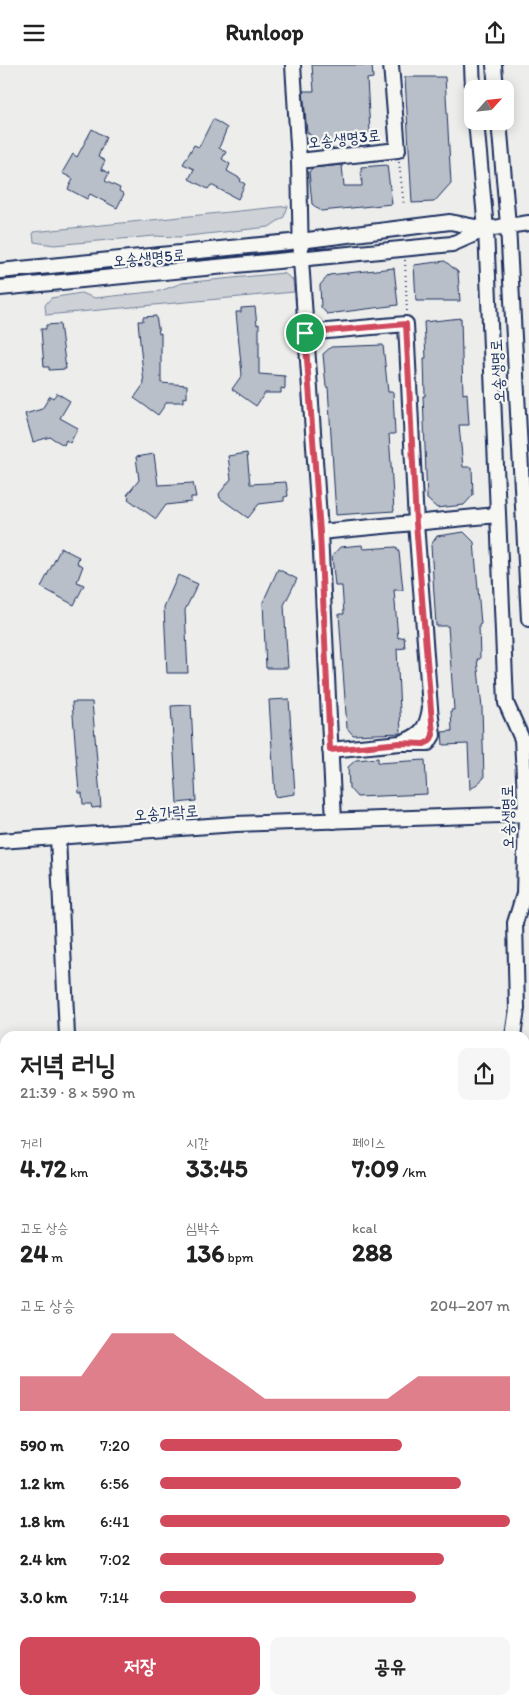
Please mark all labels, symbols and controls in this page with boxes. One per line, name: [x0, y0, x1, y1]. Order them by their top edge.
icon: menu: [20, 19, 48, 47]
text: Runloop: [225, 19, 304, 46]
icon: share: [481, 19, 509, 47]
north arrow: [464, 80, 514, 130]
map controls: [464, 80, 514, 130]
street label: 오송생명3로: [307, 125, 381, 152]
street label: 오송생명5로: [112, 245, 186, 270]
pin: [284, 312, 326, 354]
icon: arrive: [291, 319, 319, 347]
street label: 오송생명로: [486, 338, 509, 404]
street label: 오송생명로: [497, 785, 518, 849]
street label: 오송가락로: [133, 801, 199, 824]
text: 저녁 러닝: [20, 1047, 116, 1081]
button: share: [458, 1048, 510, 1100]
text: 21:39 · 8 × 590 m: [20, 1083, 135, 1102]
text: 거리: [20, 1135, 43, 1152]
text: 시간: [186, 1135, 209, 1152]
text: 페이스: [352, 1135, 386, 1152]
text: 4.72: [20, 1153, 67, 1183]
text: 33:45: [186, 1153, 248, 1183]
text: 7:09: [352, 1153, 399, 1183]
text: km: [67, 1164, 88, 1181]
text: /km: [399, 1164, 427, 1181]
text: 고도 상승: [20, 1220, 68, 1237]
text: 심박수: [186, 1220, 220, 1237]
text: kcal: [352, 1220, 377, 1237]
text: 288: [352, 1237, 393, 1267]
text: 24: [20, 1238, 48, 1268]
text: 136: [186, 1238, 224, 1268]
text: m: [48, 1249, 63, 1266]
text: bpm: [224, 1249, 254, 1266]
text: 고도 상승: [20, 1296, 75, 1315]
text: 204–207 m: [430, 1296, 510, 1315]
text: 590 m: [20, 1436, 64, 1455]
text: 7:20: [100, 1436, 130, 1455]
text: 1.2 km: [20, 1474, 65, 1493]
text: 6:56: [100, 1474, 129, 1493]
text: 1.8 km: [20, 1512, 65, 1531]
text: 6:41: [100, 1512, 129, 1531]
text: 2.4 km: [20, 1550, 67, 1569]
text: 7:02: [100, 1550, 130, 1569]
text: 3.0 km: [20, 1588, 67, 1607]
text: 7:14: [100, 1588, 129, 1607]
button: 저장: [20, 1637, 260, 1695]
button: 공유: [270, 1637, 510, 1695]

